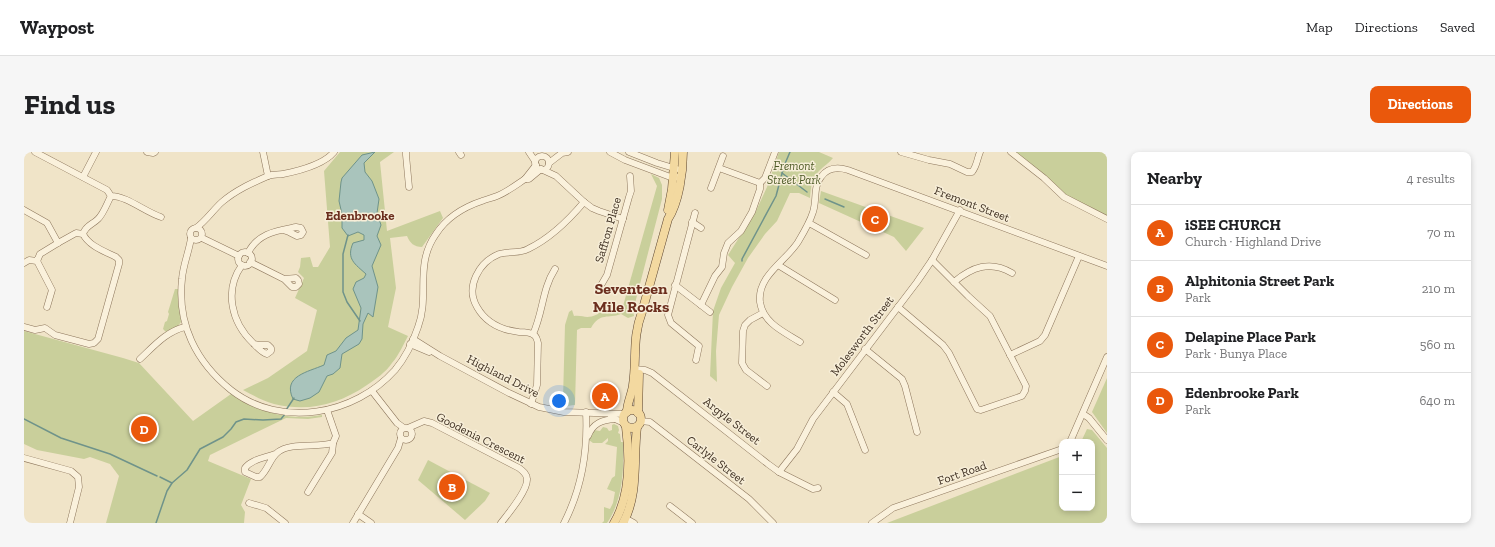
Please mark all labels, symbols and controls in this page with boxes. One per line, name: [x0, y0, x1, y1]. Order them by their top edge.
text: Waypost: [20, 16, 94, 39]
text: Map: [1306, 19, 1333, 36]
text: Directions: [1355, 19, 1418, 36]
text: Saved: [1440, 19, 1475, 36]
button: Directions: [1370, 86, 1471, 123]
text: Find us: [24, 88, 115, 121]
park label: Fremont Street Park: [767, 159, 822, 187]
text: Nearby: [1147, 168, 1202, 188]
text: 4 results: [1407, 171, 1455, 186]
street label: Fremont Street: [932, 183, 1012, 225]
street label: Saffron Place: [592, 195, 624, 264]
pin: C: [862, 204, 888, 234]
district label: Edenbrooke: [325, 208, 395, 223]
text: iSEE CHURCH: [1185, 216, 1281, 234]
text: A: [1156, 225, 1164, 240]
text: 70 m: [1427, 225, 1455, 240]
text: Church · Highland Drive: [1185, 234, 1321, 249]
text: Alphitonia Street Park: [1185, 272, 1334, 290]
district label: Seventeen Mile Rocks: [593, 279, 669, 316]
text: B: [1156, 281, 1164, 296]
text: 210 m: [1422, 281, 1455, 296]
text: Park: [1185, 290, 1211, 305]
street label: Molesworth Street: [827, 293, 897, 379]
text: Delapine Place Park: [1185, 328, 1316, 346]
text: C: [1156, 337, 1164, 352]
text: 560 m: [1420, 337, 1455, 352]
text: Park · Bunya Place: [1185, 346, 1287, 361]
street label: Highland Drive: [465, 352, 542, 400]
pin: A: [592, 381, 618, 411]
text: Edenbrooke Park: [1185, 384, 1299, 402]
your location: [549, 391, 569, 411]
text: D: [1155, 393, 1165, 408]
text: 640 m: [1419, 393, 1455, 408]
street label: Argyle Street: [701, 394, 764, 448]
text: Park: [1185, 402, 1211, 417]
street label: Goodenia Crescent: [434, 410, 528, 467]
pin: D: [131, 414, 157, 444]
street label: Carlyle Street: [684, 433, 749, 488]
map controls: [1059, 439, 1095, 511]
button: +: [1059, 439, 1095, 475]
street label: Fort Road: [936, 458, 989, 488]
pin: B: [439, 472, 465, 502]
button: −: [1059, 475, 1095, 511]

